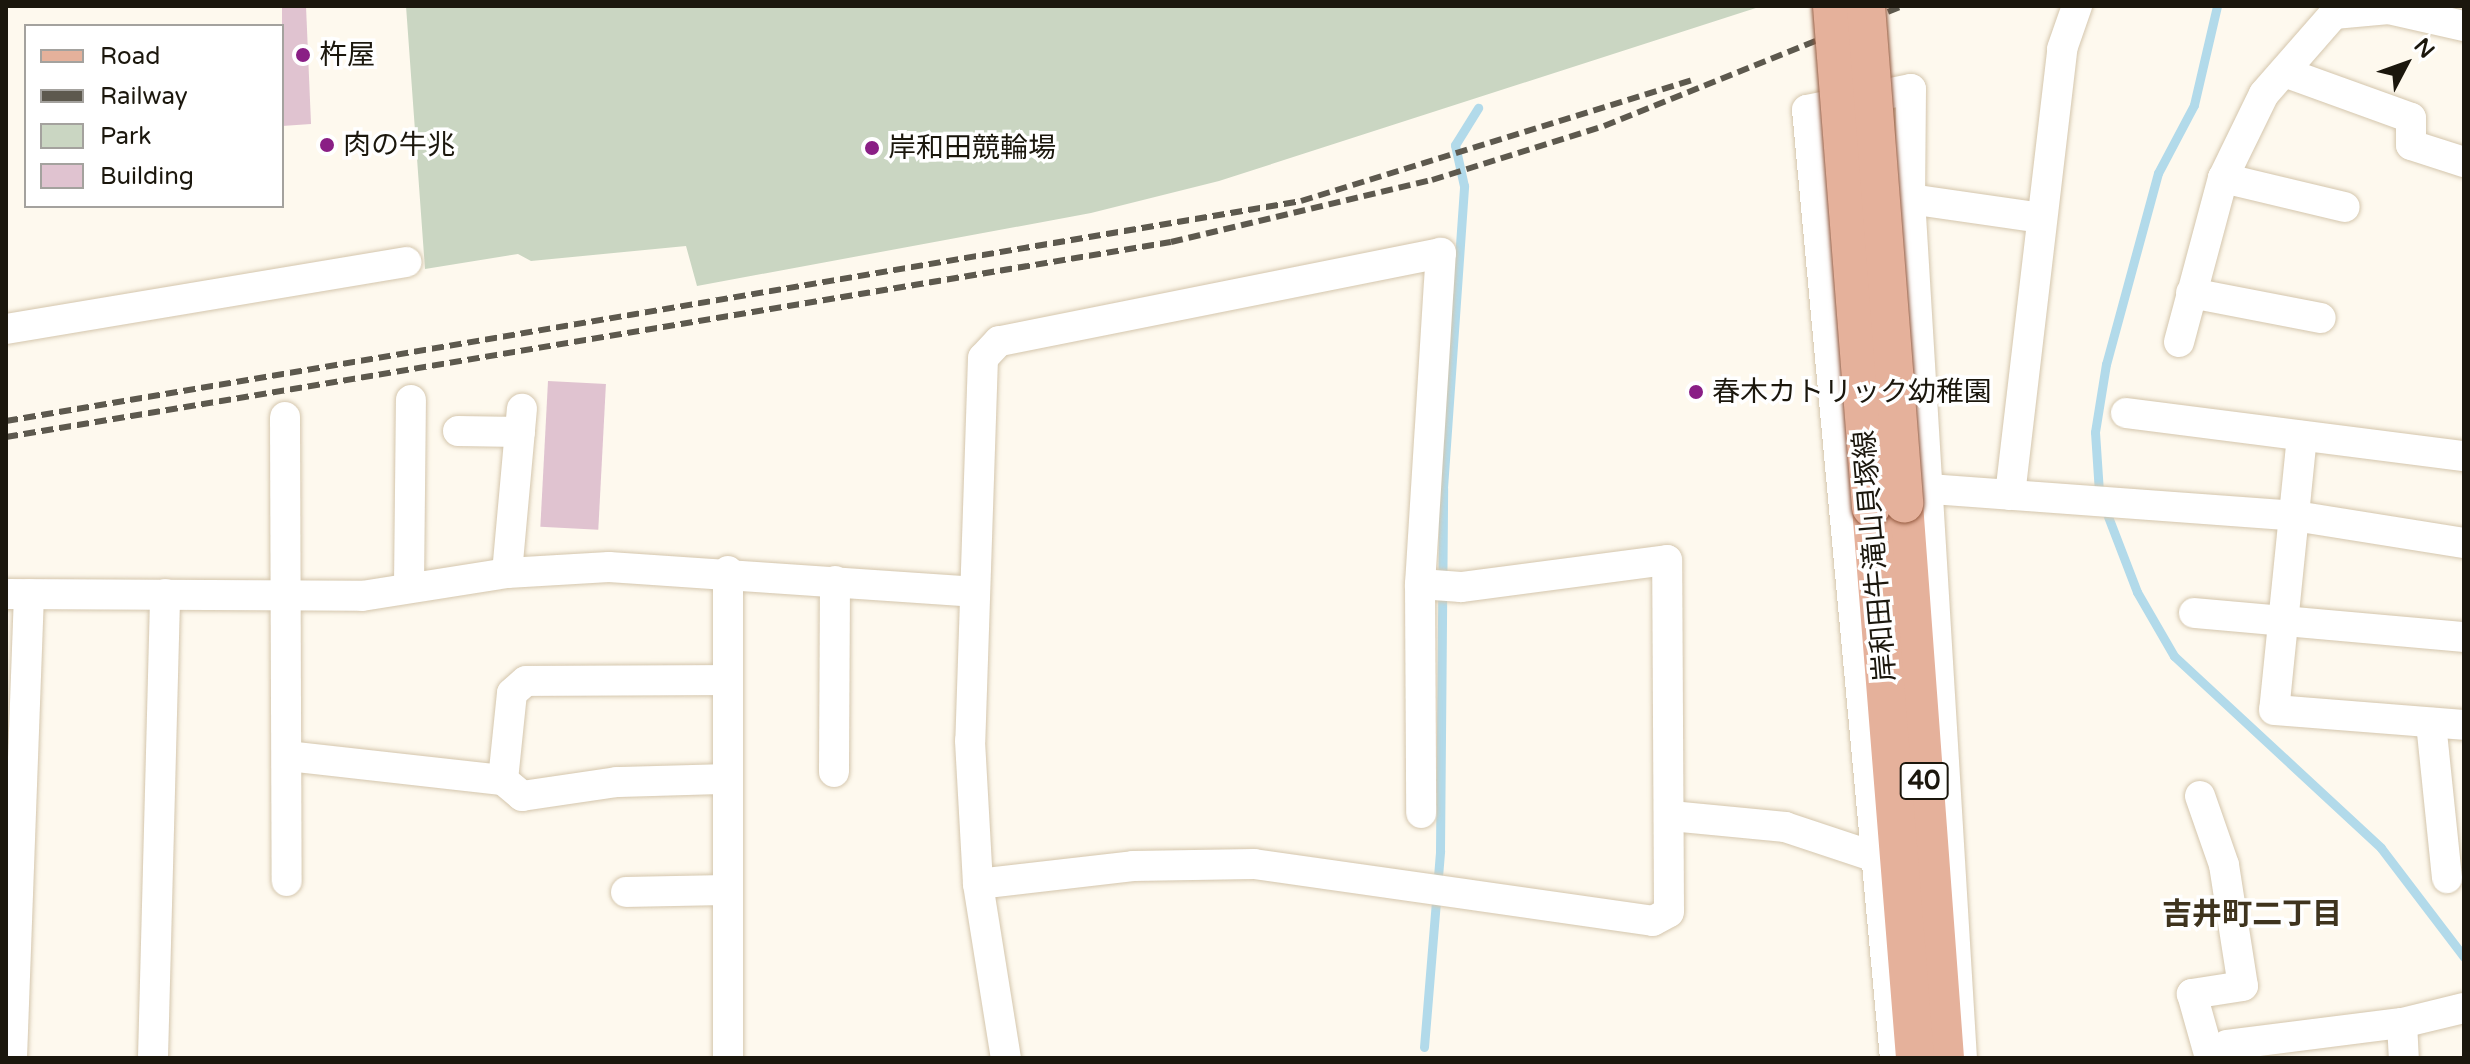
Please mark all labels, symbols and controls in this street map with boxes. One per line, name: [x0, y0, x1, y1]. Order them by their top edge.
legend: [24, 24, 284, 208]
north arrow: [2366, 24, 2446, 104]
text: N: [2408, 33, 2440, 63]
place label: 杵屋: [319, 38, 375, 72]
text: Road: [100, 42, 160, 71]
marker: 杵屋: [294, 46, 312, 64]
text: Railway: [100, 82, 188, 111]
text: Park: [100, 122, 151, 151]
place label: 肉の牛兆: [343, 128, 455, 162]
place label: 岸和田競輪場: [888, 131, 1056, 165]
marker: 肉の牛兆: [318, 136, 336, 154]
marker: 岸和田競輪場: [863, 139, 881, 157]
text: Building: [100, 162, 194, 191]
place label: 春木カトリック幼稚園: [1712, 375, 1992, 409]
marker: 春木カトリック幼稚園: [1687, 383, 1705, 401]
street label: 岸和田牛滝山貝塚線: [1847, 429, 1903, 683]
road number: 40: [1898, 759, 1950, 803]
district label: 吉井町二丁目: [2162, 897, 2342, 933]

